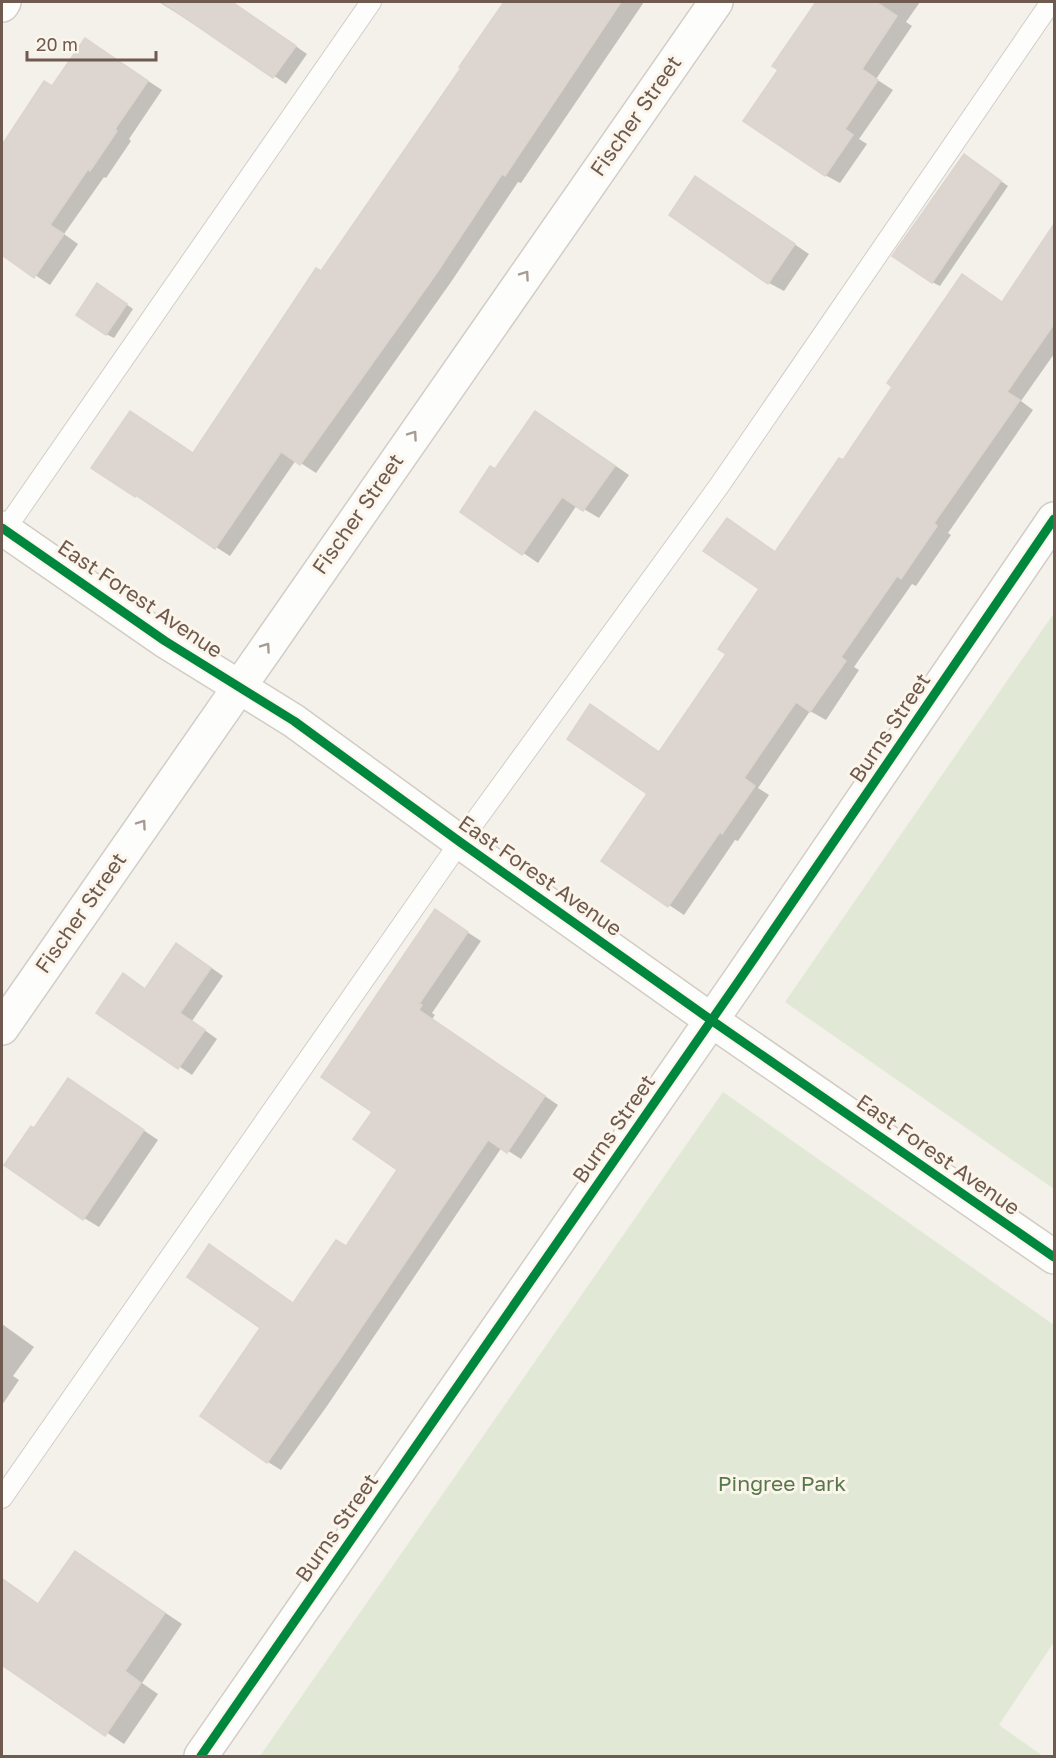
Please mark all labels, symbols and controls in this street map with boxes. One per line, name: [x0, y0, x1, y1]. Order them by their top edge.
scale bar: [27, 24, 156, 62]
text: 20 m: [36, 33, 78, 55]
street label: Fischer Street: [584, 50, 686, 181]
one-way arrow: [518, 271, 529, 282]
one-way arrow: [406, 431, 417, 442]
street label: Fischer Street: [306, 448, 408, 579]
street label: East Forest Avenue: [53, 533, 228, 663]
one-way arrow: [258, 642, 269, 653]
street label: Burns Street: [843, 668, 935, 787]
street label: East Forest Avenue: [454, 809, 627, 941]
one-way arrow: [135, 820, 146, 831]
street label: Fischer Street: [29, 847, 131, 978]
street label: Burns Street: [566, 1069, 660, 1188]
street label: East Forest Avenue: [852, 1088, 1025, 1220]
street label: Burns Street: [289, 1468, 383, 1587]
park label: Pingree Park: [718, 1470, 846, 1496]

